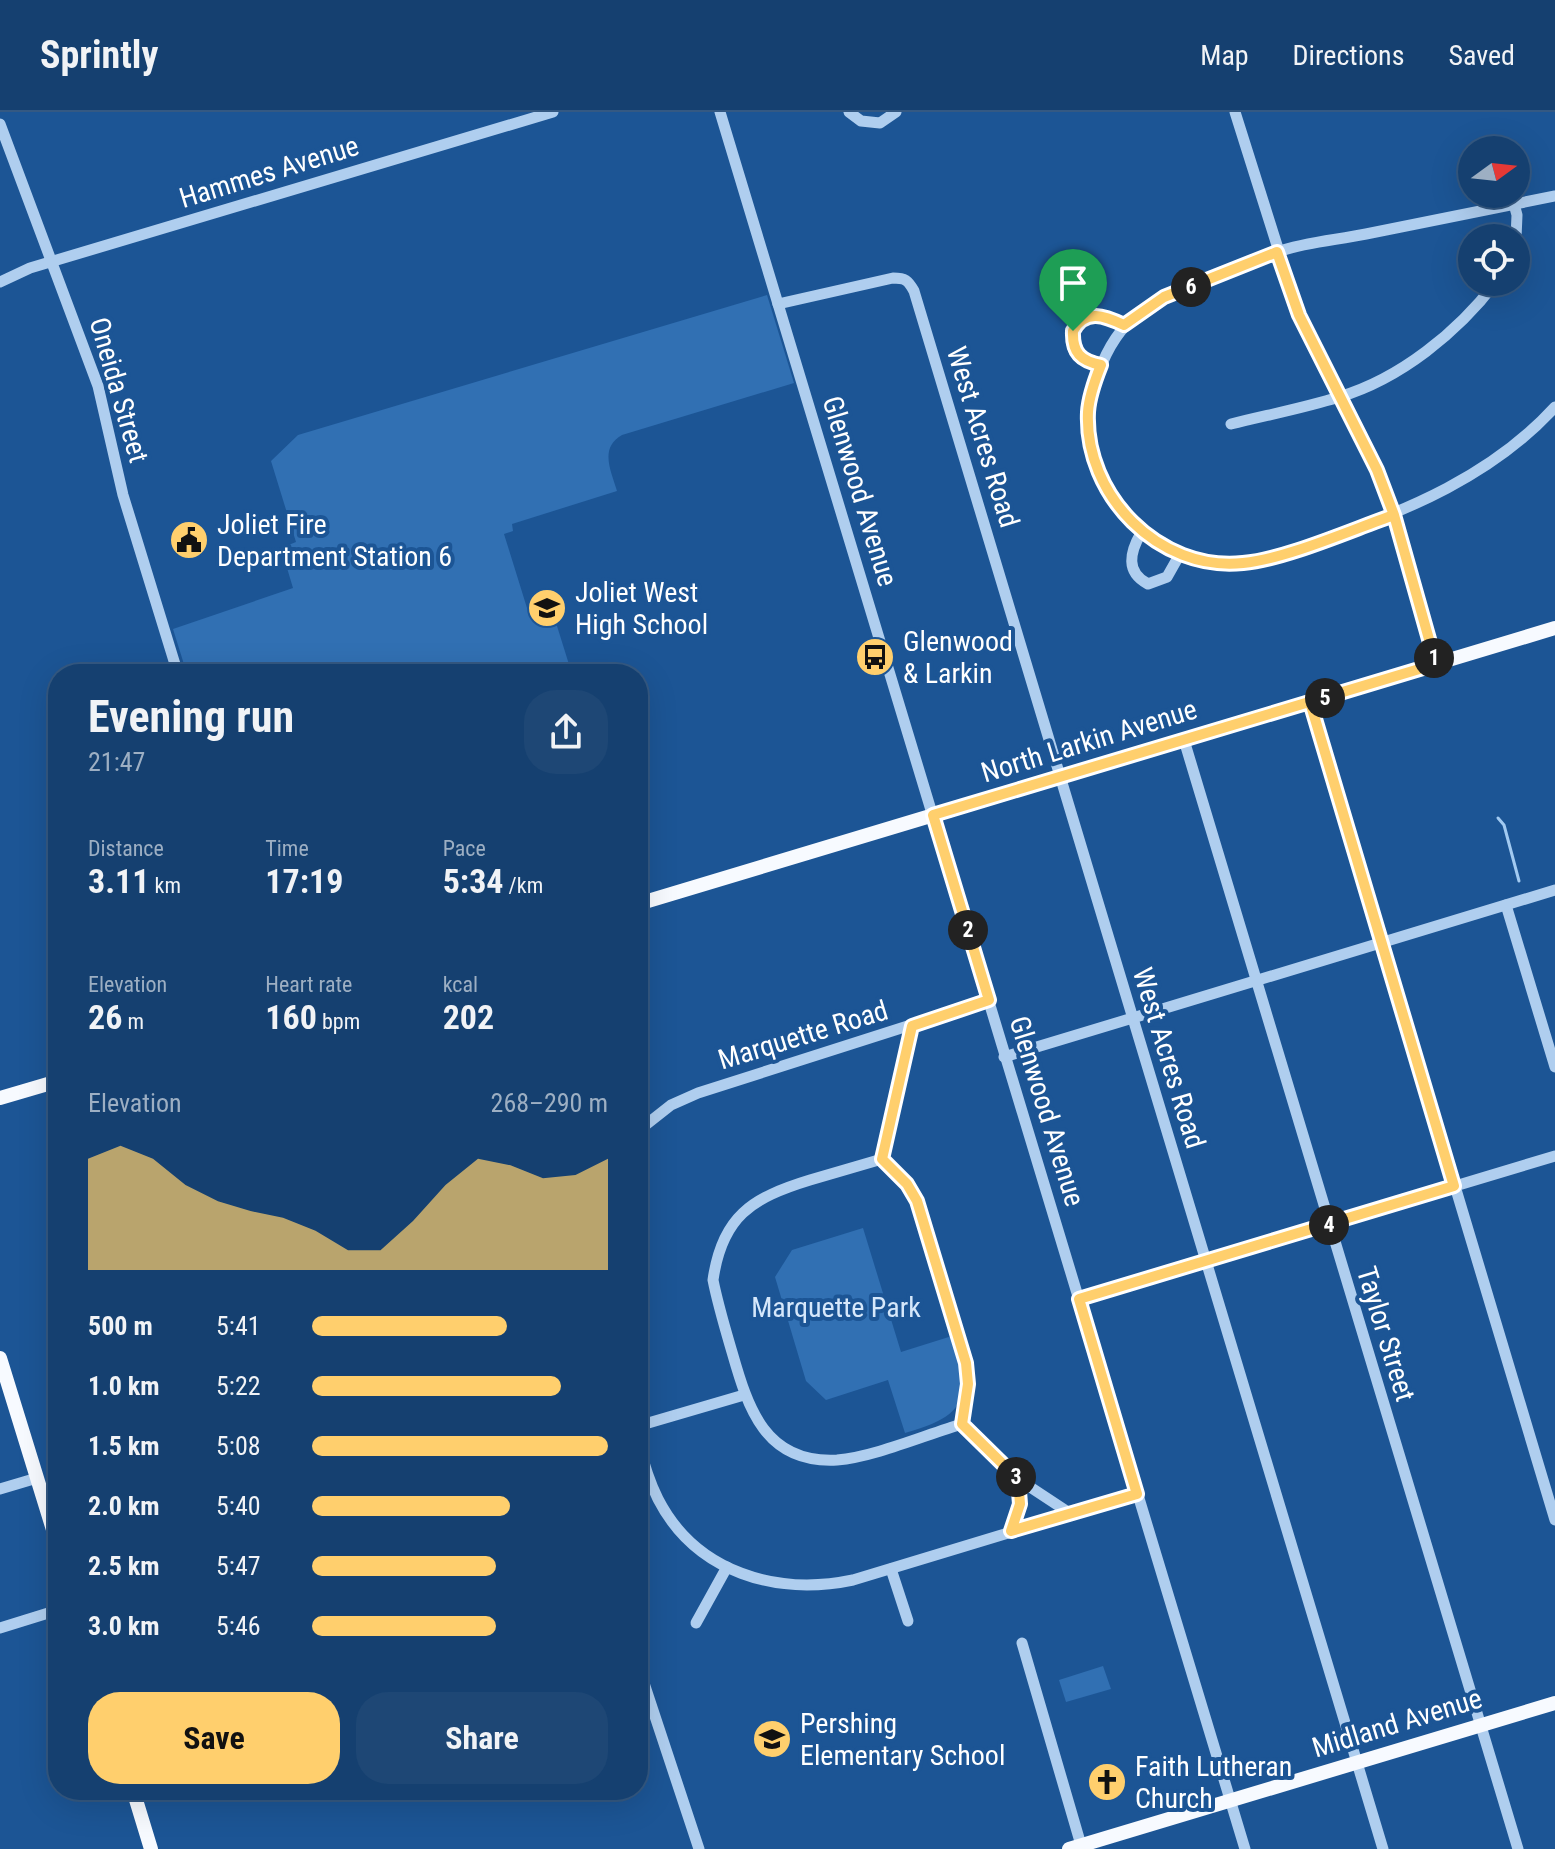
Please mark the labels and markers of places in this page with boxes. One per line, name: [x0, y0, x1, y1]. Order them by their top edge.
pin: [1039, 249, 1107, 331]
pin: 6: [1171, 267, 1211, 307]
place label: Joliet Fire Department Station 6: [217, 508, 452, 573]
public building icon: Joliet Fire Department Station 6: [168, 519, 210, 561]
place label: Joliet West High School: [575, 576, 708, 641]
school or university icon: Joliet West High School: [526, 587, 568, 629]
place label: Glenwood & Larkin: [903, 625, 1013, 690]
bus stop icon: Glenwood & Larkin: [854, 636, 896, 678]
pin: 1: [1414, 638, 1454, 678]
pin: 5: [1305, 678, 1345, 718]
pin: 2: [948, 910, 988, 950]
pin: 4: [1309, 1205, 1349, 1245]
pin: 3: [996, 1457, 1036, 1497]
place label: Pershing Elementary School: [800, 1707, 1005, 1772]
school or university icon: Pershing Elementary School: [751, 1718, 793, 1760]
place label: Faith Lutheran Church: [1135, 1750, 1292, 1815]
church icon: Faith Lutheran Church: [1086, 1761, 1128, 1803]

